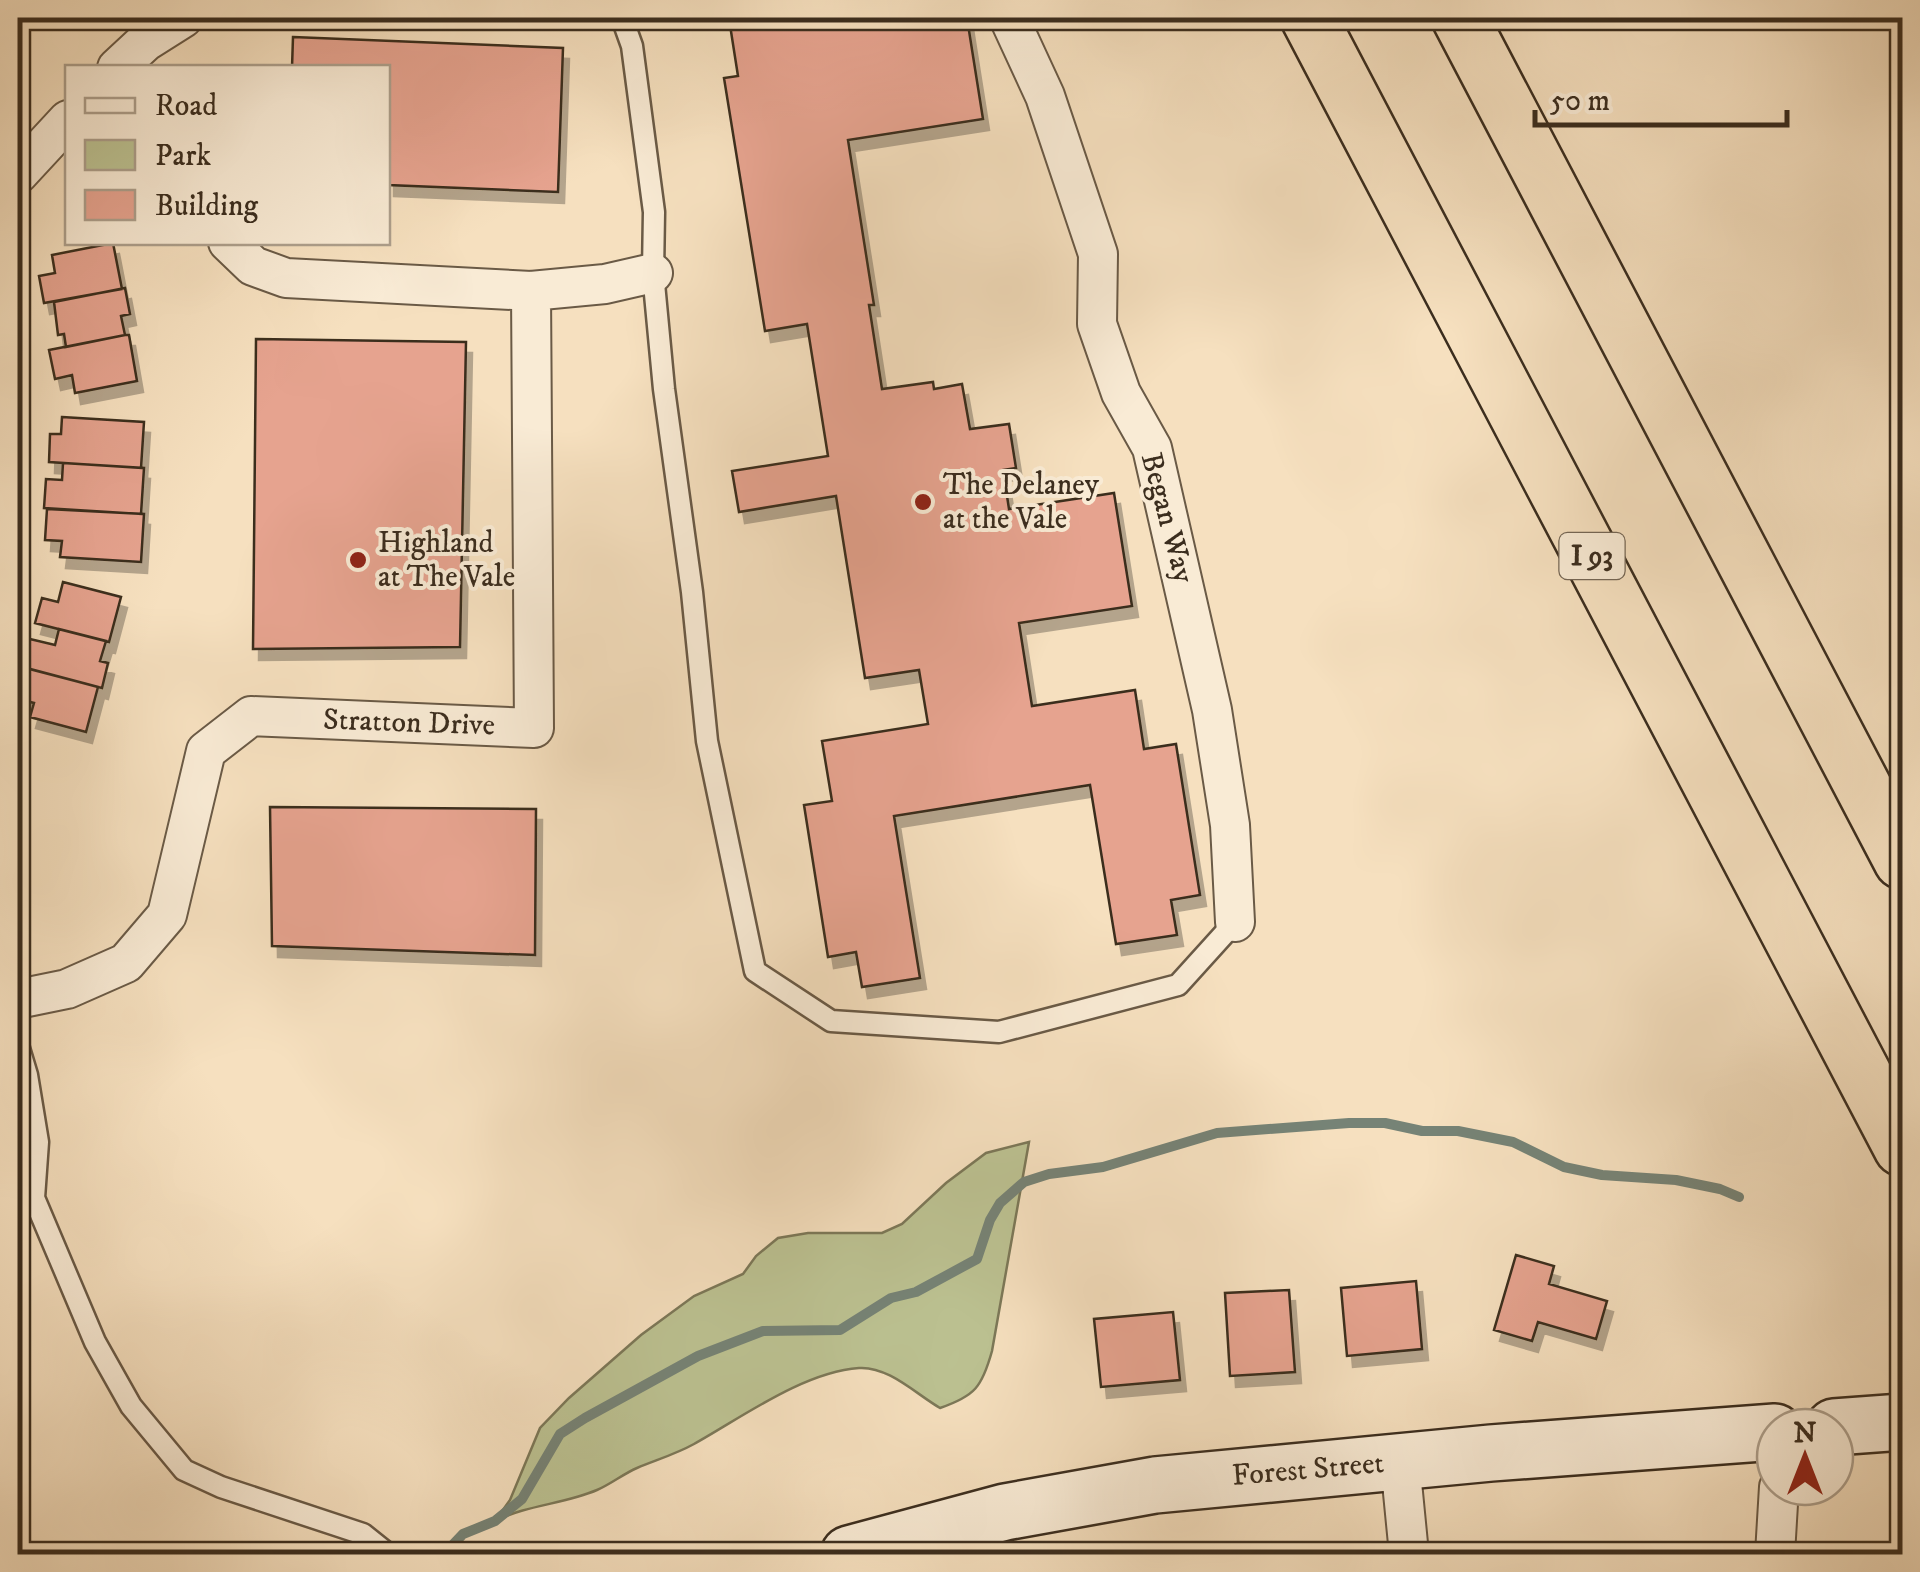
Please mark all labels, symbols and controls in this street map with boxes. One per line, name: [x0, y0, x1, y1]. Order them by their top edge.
legend: [65, 65, 390, 245]
scale bar: [1535, 65, 1788, 127]
text: 50 m: [1550, 83, 1610, 120]
text: Road: [155, 88, 217, 125]
text: Park: [155, 138, 211, 175]
text: Building: [155, 188, 259, 225]
street label: Began Way: [1132, 449, 1202, 588]
place label: The Delaney at the Vale: [943, 467, 1100, 538]
marker: The Delaney at the Vale: [912, 491, 934, 513]
place label: Highland at The Vale: [378, 525, 515, 596]
road number: I 93: [1560, 533, 1624, 579]
marker: Highland at The Vale: [347, 549, 369, 571]
street label: Stratton Drive: [322, 702, 496, 744]
north arrow: [1755, 1407, 1855, 1507]
text: N: [1794, 1416, 1817, 1451]
street label: Forest Street: [1230, 1445, 1386, 1495]

